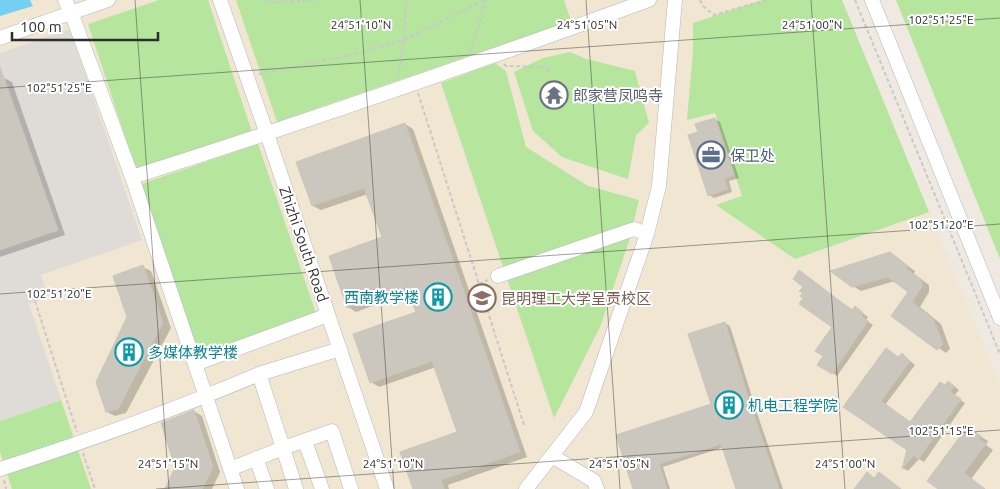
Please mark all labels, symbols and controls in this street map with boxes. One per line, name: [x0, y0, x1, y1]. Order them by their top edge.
scale bar: [12, 10, 159, 42]
text: 102°51'25"E: [908, 13, 974, 26]
text: 100 m: [20, 18, 62, 35]
text: 24°51'10"N: [331, 18, 391, 31]
text: 24°51'05"N: [557, 18, 617, 31]
text: 24°51'00"N: [782, 18, 842, 31]
temple icon: 郎家营凤鸣寺: [539, 80, 569, 110]
text: 102°51'25"E: [26, 81, 92, 94]
place label: 郎家营凤鸣寺: [573, 87, 663, 104]
office icon: 保卫处: [696, 140, 726, 170]
place label: 保卫处: [730, 147, 775, 164]
street label: Zhizhi South Road: [276, 184, 332, 304]
text: 102°51'20"E: [908, 218, 974, 231]
building icon: 西南教学楼: [423, 282, 453, 312]
school or university icon: 昆明理工大学呈贡校区: [467, 283, 497, 313]
text: 102°51'20"E: [26, 287, 92, 300]
place label: 西南教学楼: [344, 289, 419, 306]
place label: 昆明理工大学呈贡校区: [501, 290, 651, 307]
building icon: 多媒体教学楼: [114, 337, 144, 367]
place label: 多媒体教学楼: [148, 344, 238, 361]
building icon: 机电工程学院: [714, 390, 744, 420]
place label: 机电工程学院: [748, 397, 838, 414]
text: 102°51'15"E: [908, 424, 974, 437]
text: 24°51'15"N: [138, 457, 198, 470]
text: 24°51'10"N: [363, 457, 423, 470]
text: 24°51'05"N: [589, 457, 649, 470]
text: 24°51'00"N: [815, 457, 875, 470]

